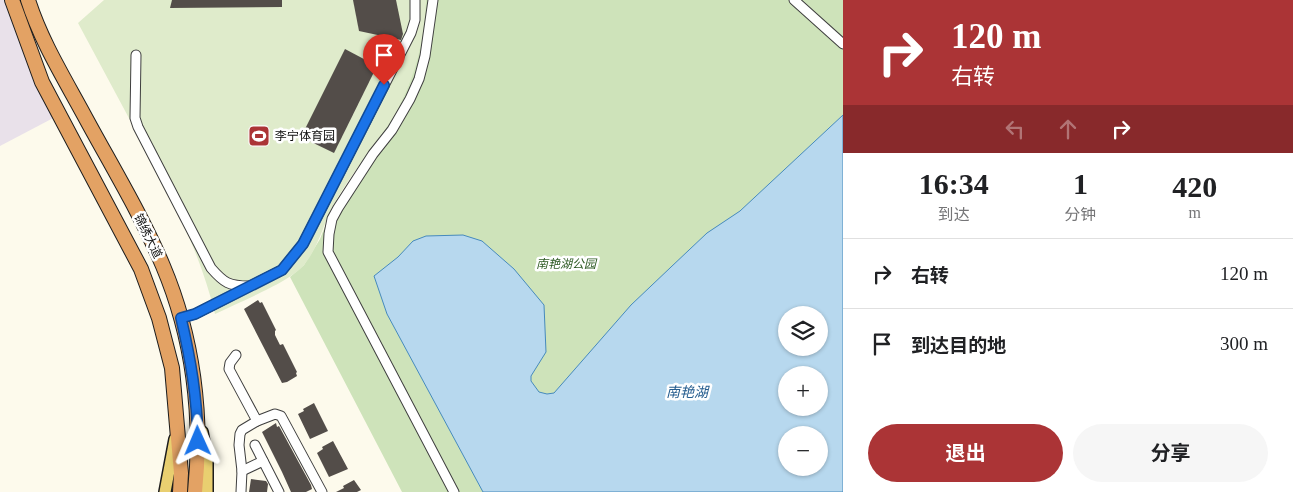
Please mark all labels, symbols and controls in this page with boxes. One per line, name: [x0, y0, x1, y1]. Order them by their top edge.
text: 120 m: [951, 17, 1041, 56]
icon: right: [868, 20, 933, 85]
pin: [363, 34, 405, 85]
icon: arrive: [370, 41, 398, 69]
text: 右转: [951, 64, 995, 89]
icon: left: [1001, 115, 1029, 143]
icon: ahead: [1054, 115, 1082, 143]
icon: right: [1107, 115, 1135, 143]
sports icon: 李宁体育园: [247, 124, 271, 148]
place label: 李宁体育园: [275, 129, 335, 143]
text: 16:34: [919, 167, 989, 200]
text: 1: [1073, 167, 1088, 200]
text: 420: [1172, 170, 1217, 203]
text: m: [1188, 204, 1201, 221]
text: 到达: [938, 206, 970, 223]
text: 分钟: [1064, 206, 1096, 223]
street label: 锦绣大道: [131, 211, 165, 261]
park label: 南艳湖公园: [536, 257, 598, 271]
icon: right: [868, 260, 896, 288]
text: 120 m: [1220, 263, 1268, 284]
text: 右转: [911, 265, 949, 286]
map controls: [778, 306, 828, 476]
button: layers: [778, 306, 828, 356]
icon: arrive: [868, 330, 896, 358]
text: 300 m: [1220, 333, 1268, 354]
text: 到达目的地: [911, 335, 1006, 356]
button: +: [778, 366, 828, 416]
water label: 南艳湖: [666, 385, 710, 400]
position arrow: [171, 414, 223, 466]
button: 退出: [868, 424, 1063, 482]
button: 分享: [1073, 424, 1268, 482]
button: −: [778, 426, 828, 476]

